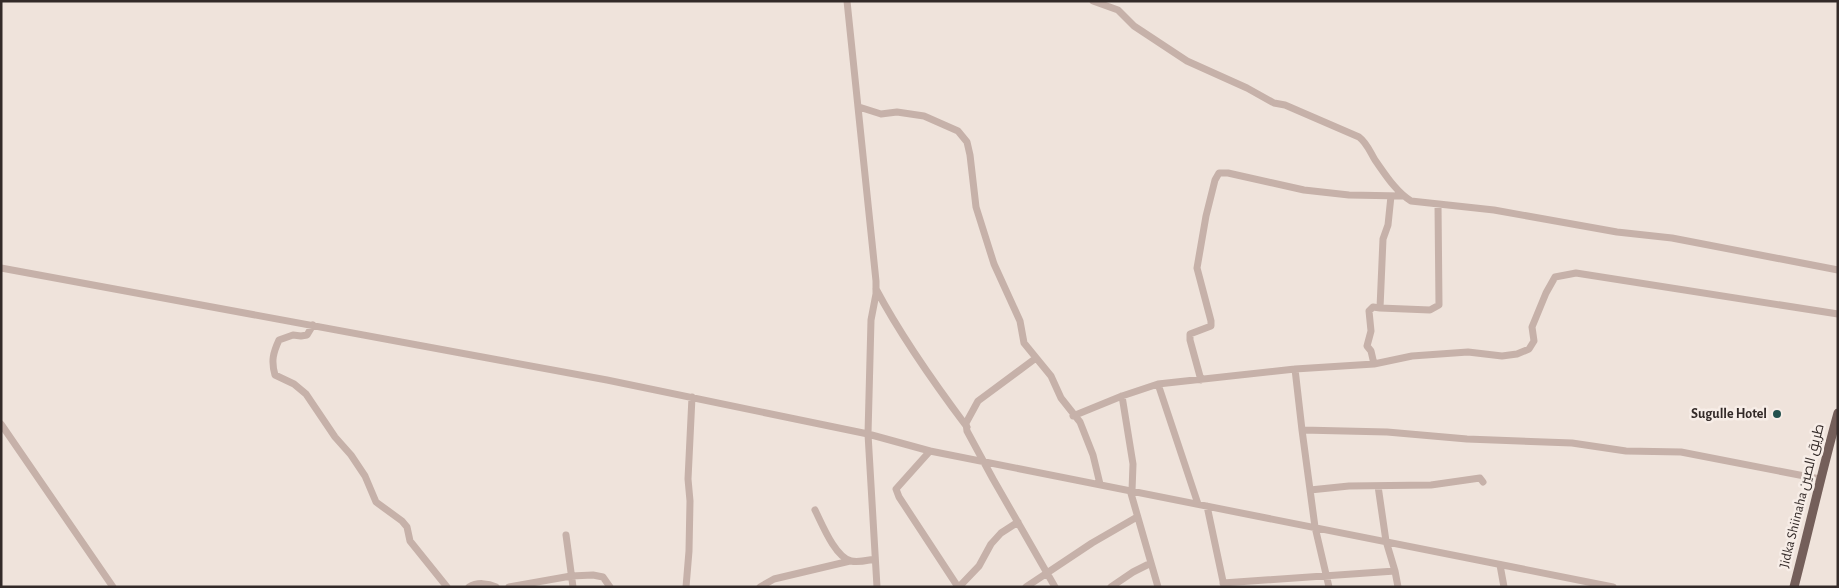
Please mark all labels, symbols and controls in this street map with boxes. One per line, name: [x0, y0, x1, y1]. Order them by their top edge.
place label: Sugulle Hotel: [1691, 407, 1767, 421]
marker: Sugulle Hotel: [1771, 408, 1783, 420]
street label: Jidka Shiinaha طريق الصين: [1777, 423, 1828, 570]

